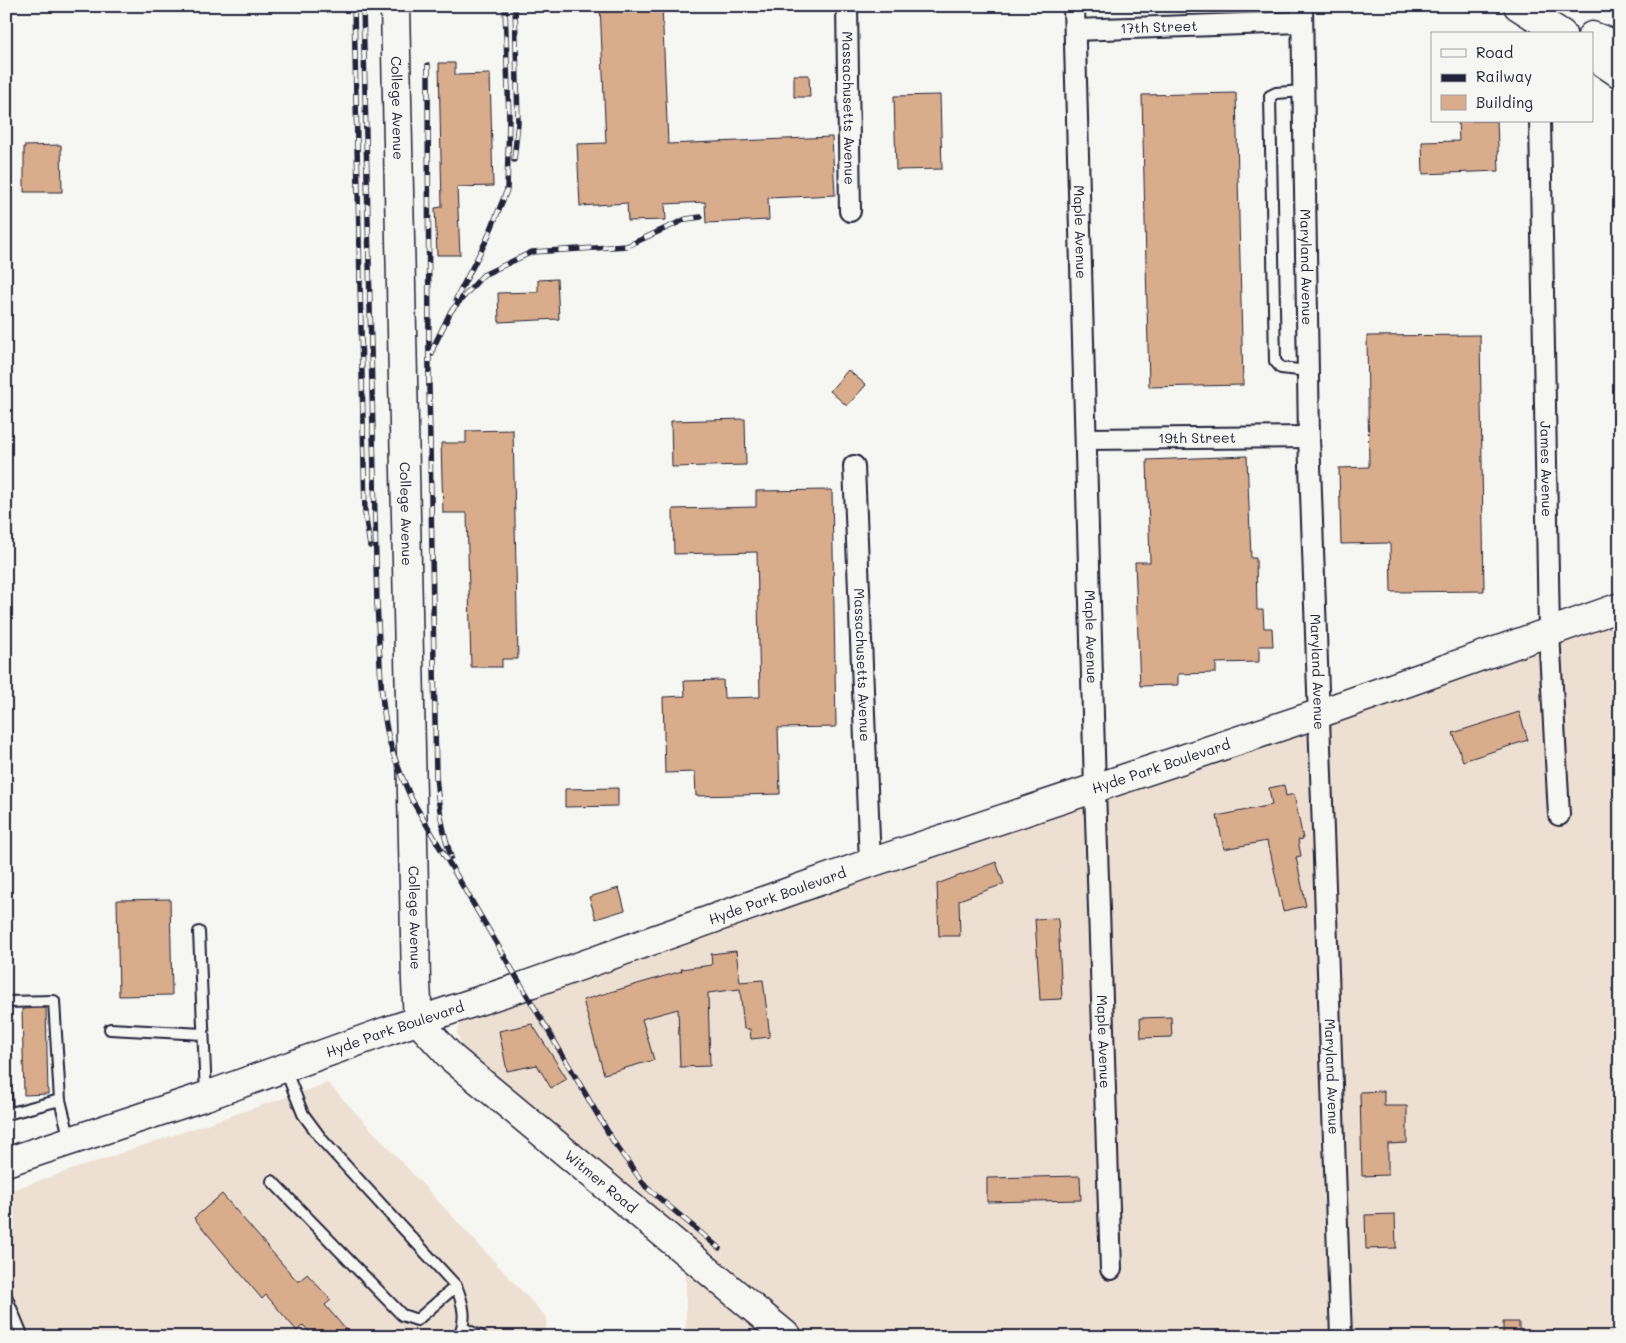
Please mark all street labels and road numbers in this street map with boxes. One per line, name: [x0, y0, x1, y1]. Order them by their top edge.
street label: 17th Street: [1120, 16, 1198, 37]
street label: Massachusetts Avenue: [838, 31, 860, 185]
street label: College Avenue: [387, 56, 408, 160]
street label: Maple Avenue: [1070, 185, 1091, 279]
street label: Maryland Avenue: [1296, 209, 1317, 325]
street label: James Avenue: [1536, 421, 1557, 517]
street label: 19th Street: [1158, 428, 1236, 447]
street label: College Avenue: [396, 462, 417, 566]
street label: Massachusetts Avenue: [850, 588, 875, 742]
street label: Maple Avenue: [1081, 590, 1102, 684]
street label: Maryland Avenue: [1306, 613, 1329, 730]
street label: Hyde Park Boulevard: [1089, 734, 1233, 798]
street label: Hyde Park Boulevard: [706, 862, 849, 929]
street label: College Avenue: [405, 866, 426, 970]
street label: Maple Avenue: [1093, 994, 1115, 1089]
street label: Hyde Park Boulevard: [323, 996, 466, 1061]
street label: Maryland Avenue: [1321, 1018, 1344, 1135]
street label: Witmer Road: [561, 1145, 642, 1217]

